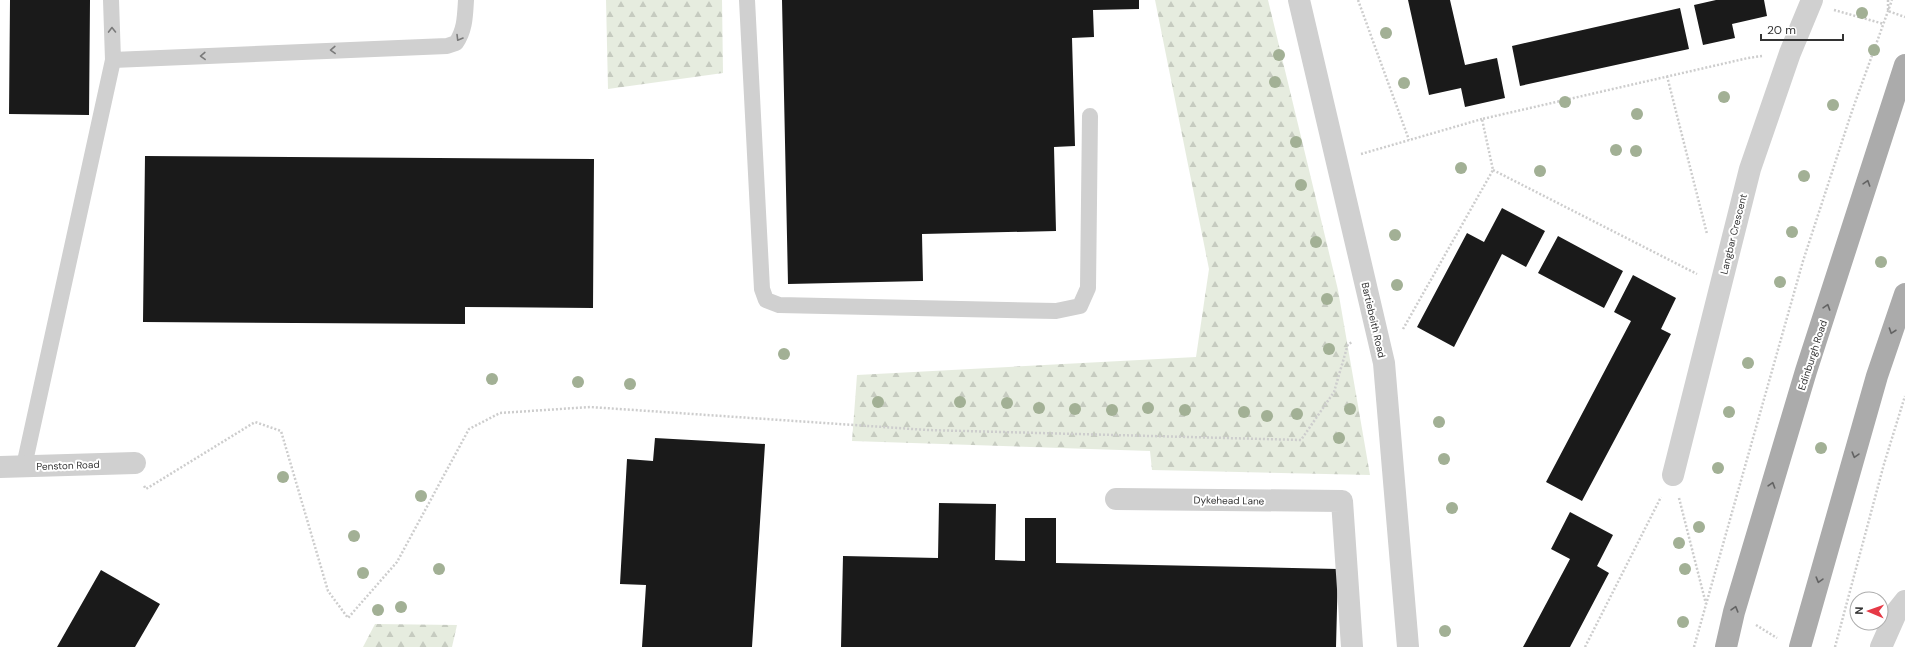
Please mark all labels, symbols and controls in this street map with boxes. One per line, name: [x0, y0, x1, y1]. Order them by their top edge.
scale bar: [1761, 16, 1843, 42]
text: 20 m: [1767, 22, 1796, 38]
one-way arrow: [108, 27, 116, 33]
one-way arrow: [456, 33, 463, 40]
one-way arrow: [330, 46, 336, 55]
one-way arrow: [200, 52, 206, 60]
one-way arrow: [1862, 180, 1871, 187]
street label: Langbar Crescent: [1717, 192, 1750, 276]
street label: Bartiebeith Road: [1359, 281, 1389, 359]
one-way arrow: [1822, 303, 1831, 310]
street label: Edinburgh Road: [1795, 318, 1830, 392]
one-way arrow: [1889, 327, 1897, 334]
one-way arrow: [1851, 451, 1860, 458]
street label: Penston Road: [36, 458, 100, 473]
one-way arrow: [1767, 481, 1776, 488]
street label: Dykehead Lane: [1194, 493, 1265, 508]
one-way arrow: [1815, 576, 1824, 583]
north arrow: [1849, 591, 1889, 631]
one-way arrow: [1730, 606, 1739, 613]
text: N: [1852, 606, 1866, 615]

